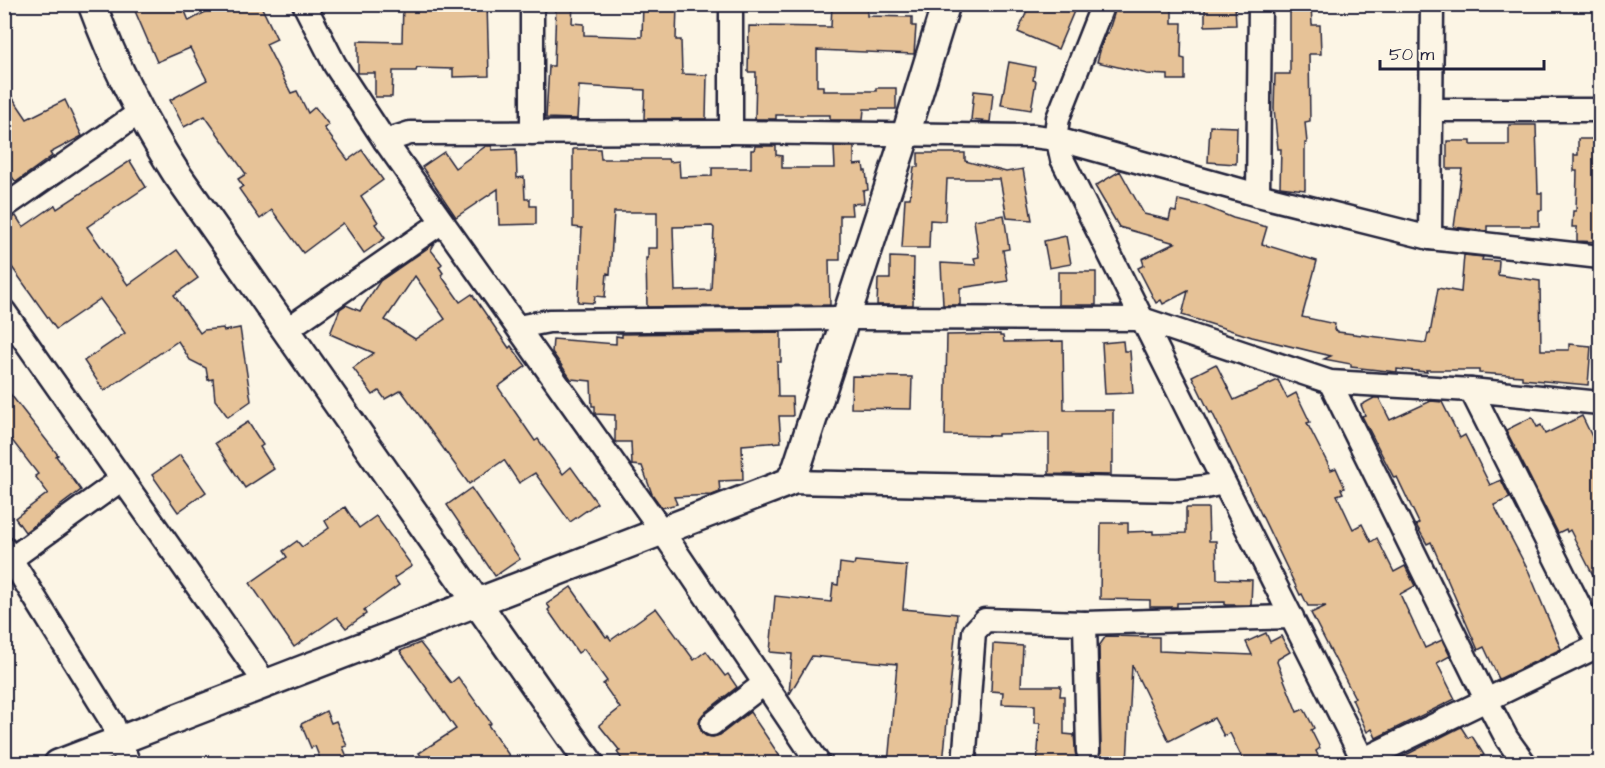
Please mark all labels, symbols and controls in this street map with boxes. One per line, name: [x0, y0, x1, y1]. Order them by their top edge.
scale bar: [1380, 33, 1544, 71]
text: 50 m: [1389, 42, 1434, 67]

